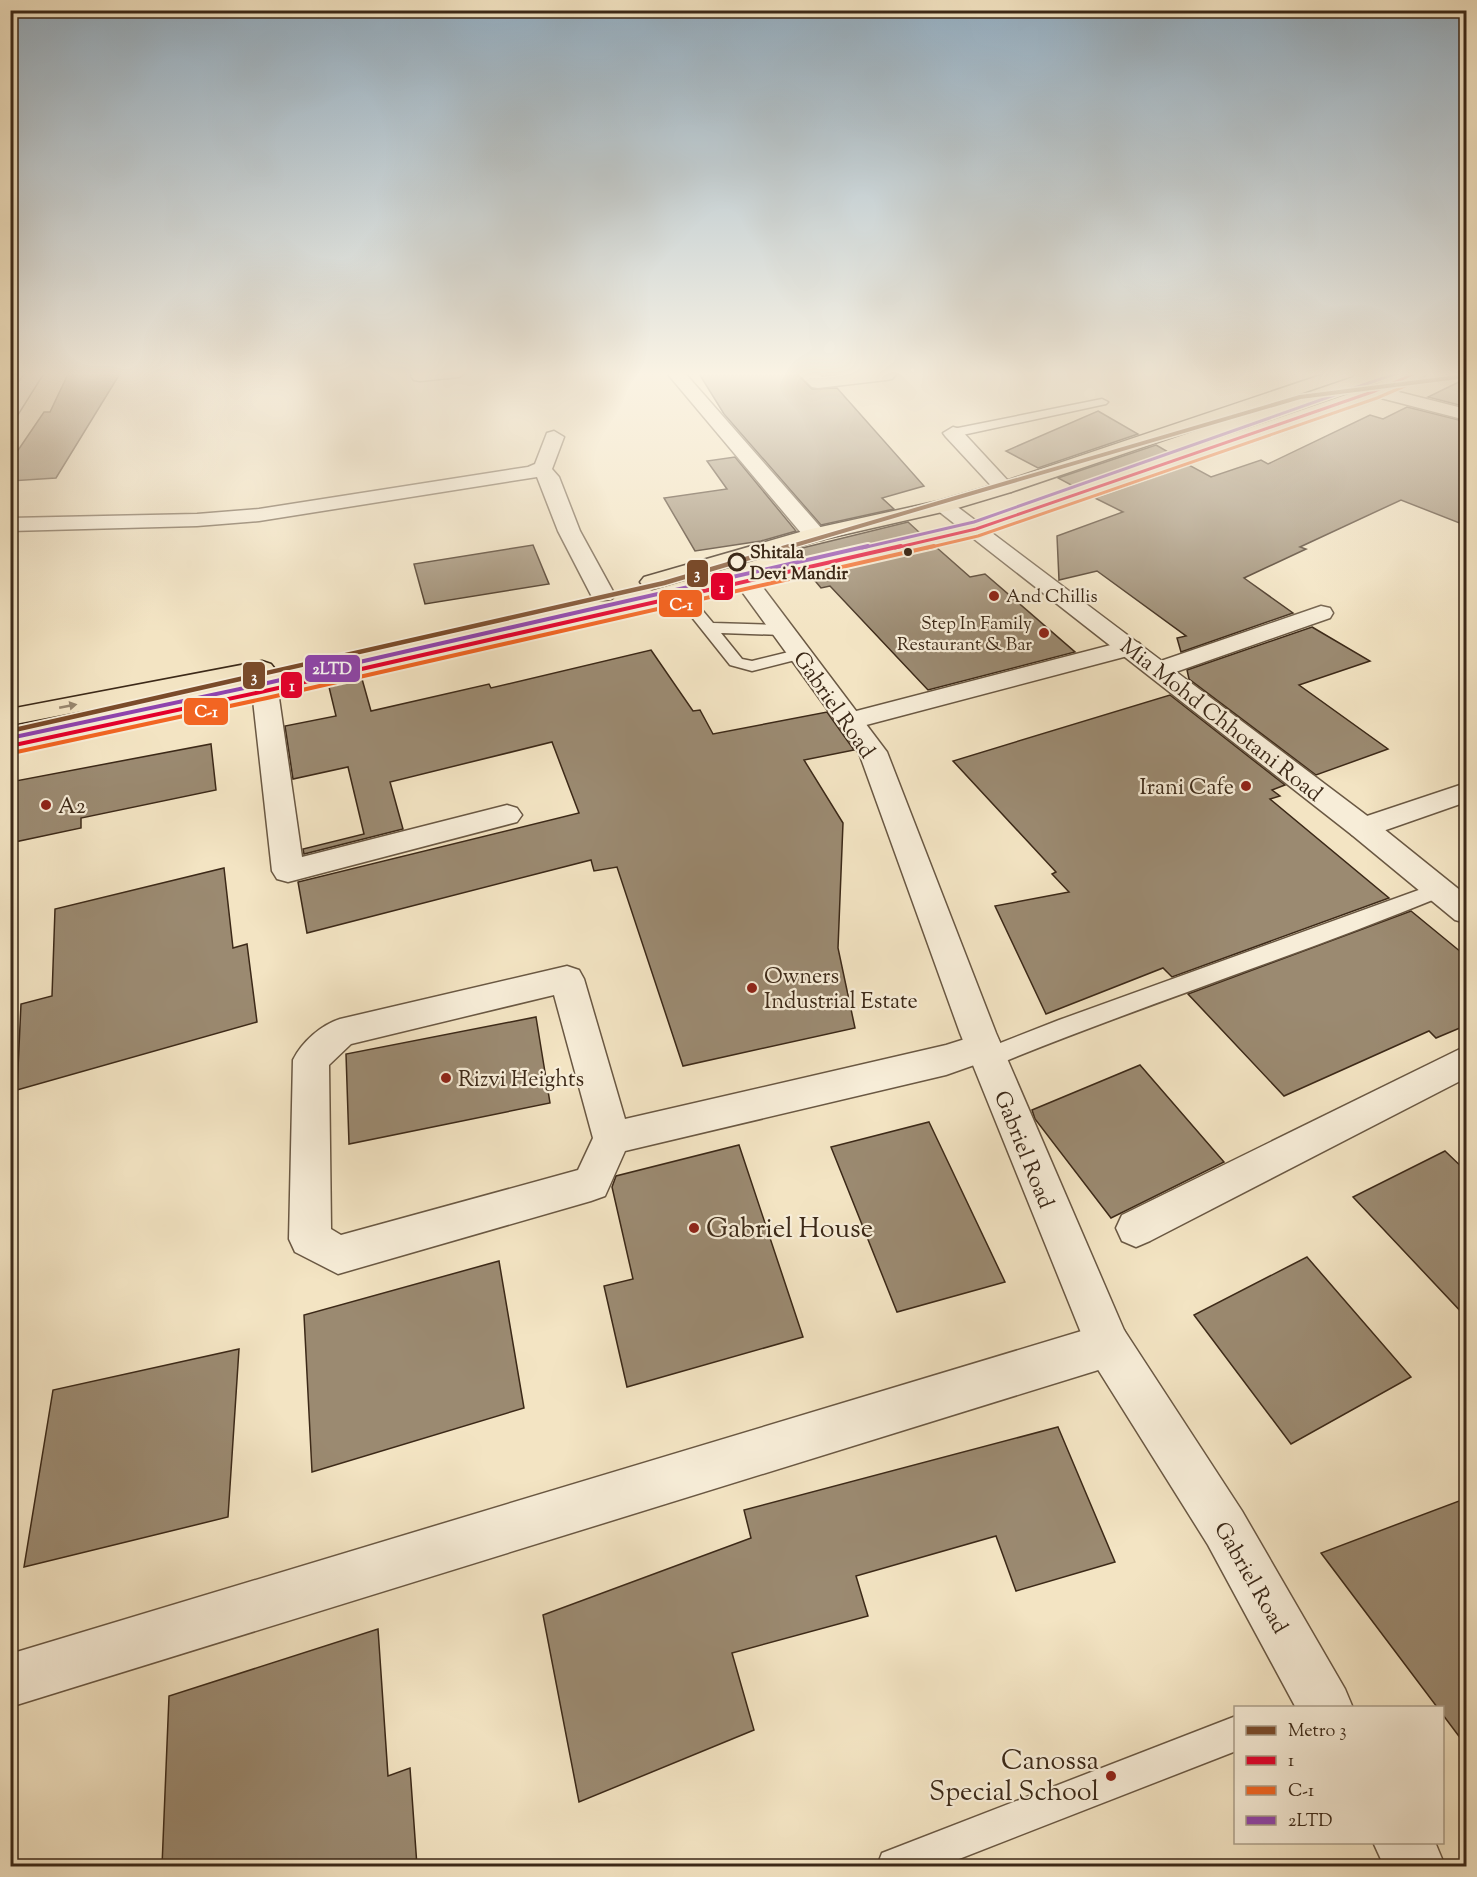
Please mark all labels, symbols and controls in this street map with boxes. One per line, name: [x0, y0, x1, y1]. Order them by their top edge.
place label: Shitala Devi Mandir: [750, 541, 848, 588]
unlabelled marker: [902, 546, 914, 558]
marker: Shitala Devi Mandir: [728, 553, 746, 571]
line badge: 3: [686, 559, 709, 588]
text: 3: [694, 564, 701, 587]
line badge: 1: [710, 572, 734, 601]
text: 1: [719, 578, 725, 601]
place label: And Chillis: [1006, 585, 1098, 611]
line badge: C-1: [658, 589, 703, 618]
marker: And Chillis: [987, 589, 1001, 603]
text: C-1: [669, 595, 693, 618]
place label: Step In Family Restaurant & Bar: [897, 612, 1032, 659]
marker: Step In Family Restaurant & Bar: [1037, 626, 1051, 640]
street label: Mia Mohd Chhotani Road: [1112, 632, 1328, 811]
street label: Gabriel Road: [784, 645, 881, 766]
line badge: 2LTD: [304, 654, 361, 683]
text: 2LTD: [312, 659, 352, 682]
line badge: 3: [242, 661, 266, 690]
text: 3: [251, 667, 258, 690]
line badge: 1: [280, 671, 303, 699]
text: 1: [289, 676, 295, 699]
line badge: C-1: [183, 697, 229, 726]
one-way arrow: [59, 701, 78, 710]
text: C-1: [194, 702, 218, 725]
place label: Irani Cafe: [1139, 773, 1234, 805]
marker: Irani Cafe: [1239, 779, 1253, 793]
place label: A2: [58, 792, 86, 824]
marker: A2: [39, 798, 53, 812]
place label: Owners Industrial Estate: [764, 962, 918, 1019]
marker: Owners Industrial Estate: [745, 981, 759, 995]
place label: Rizvi Heights: [458, 1065, 584, 1097]
marker: Rizvi Heights: [439, 1071, 453, 1085]
street label: Gabriel Road: [984, 1086, 1060, 1214]
place label: Gabriel House: [706, 1211, 873, 1250]
marker: Gabriel House: [687, 1221, 701, 1235]
street label: Gabriel Road: [1204, 1516, 1294, 1641]
legend: [1234, 1706, 1444, 1844]
text: Metro 3: [1288, 1719, 1346, 1745]
place label: Canossa Special School: [929, 1743, 1099, 1813]
text: 1: [1288, 1749, 1294, 1775]
marker: Canossa Special School: [1104, 1769, 1118, 1783]
text: C-1: [1288, 1779, 1314, 1805]
text: 2LTD: [1288, 1809, 1333, 1835]

